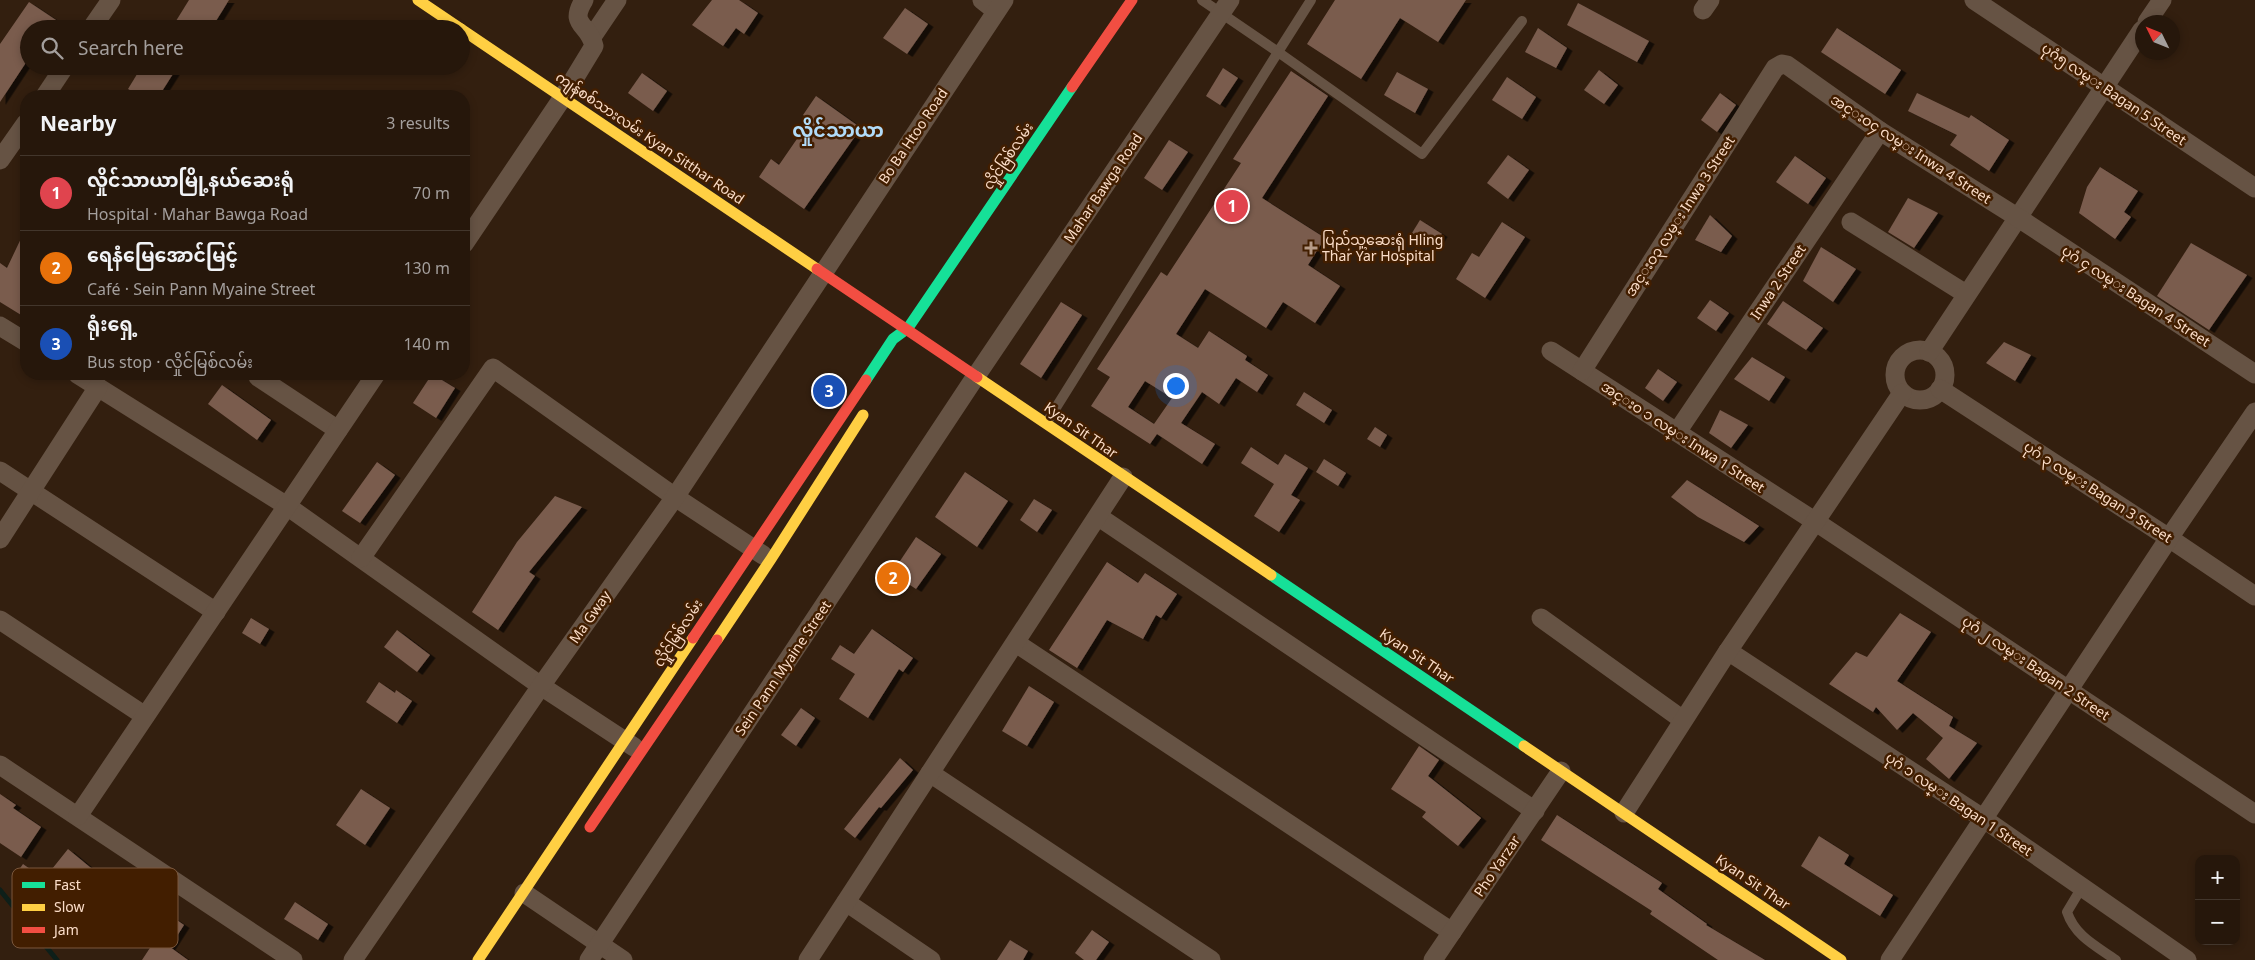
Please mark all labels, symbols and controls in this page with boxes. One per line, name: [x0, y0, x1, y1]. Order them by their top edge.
north arrow: [2135, 15, 2180, 60]
search box: [20, 20, 470, 75]
icon: search: [38, 34, 66, 62]
text: Search here: [78, 35, 184, 61]
street label: ပုဂံ၅ လမ္း Bagan 5 Street: [2037, 38, 2190, 152]
street label: ကျန်စစ်သားလမ်း Kyan Sitthar Road: [551, 67, 748, 211]
street label: Bo Ba Htoo Road: [874, 84, 952, 187]
street label: အင္းဝ၄ လမ္း Inwa 4 Street: [1826, 90, 1995, 210]
text: Nearby: [40, 109, 116, 137]
text: 3 results: [386, 112, 450, 134]
district label: လှိုင်သာယာ: [792, 117, 884, 146]
street label: လှိုင်မြစ်လမ်း: [978, 118, 1039, 195]
street label: Mahar Bawga Road: [1059, 129, 1146, 246]
street label: အင္းဝ၃ လမ္း Inwa 3 Street: [1621, 132, 1741, 301]
text: လှိုင်သာယာမြို့နယ်ဆေးရုံ: [87, 167, 294, 193]
text: 1: [51, 182, 61, 204]
text: 70 m: [413, 182, 450, 204]
pin: 1: [1216, 187, 1248, 225]
text: Hospital · Mahar Bawga Road: [87, 203, 308, 225]
place label: ပြည်သူ့ဆေးရုံ Hling Thar Yar Hospital: [1322, 230, 1443, 265]
street label: Inwa 2 Street: [1745, 240, 1810, 323]
street label: ပုဂံ ၄ လမ္း Bagan 4 Street: [2057, 240, 2214, 353]
marker: ပြည်သူ့ဆေးရုံ Hling Thar Yar Hospital: [1304, 241, 1318, 255]
text: ရေနံမြေအောင်မြင့်: [87, 242, 238, 268]
text: 2: [51, 257, 61, 279]
text: 130 m: [403, 257, 450, 279]
text: Café · Sein Pann Myaine Street: [87, 278, 315, 300]
text: ရုံးရှေ့: [87, 311, 138, 337]
text: 3: [51, 333, 61, 355]
text: 140 m: [403, 333, 450, 355]
text: Bus stop · လှိုင်မြစ်လမ်း: [87, 351, 253, 373]
pin: 3: [813, 372, 845, 410]
your location: [1163, 373, 1189, 399]
street label: အင္းဝ ၁ လမ္း Inwa 1 Street: [1597, 377, 1769, 499]
street label: Kyan Sit Thar: [1041, 397, 1122, 462]
street label: ပုဂံ ၃ လမ္း Bagan 3 Street: [2019, 436, 2176, 549]
pin: 2: [877, 559, 909, 597]
street label: Ma Gway: [564, 586, 615, 647]
street label: လှိုင်မြစ်လမ်း: [649, 595, 709, 672]
street label: Sein Pann Myaine Street: [730, 596, 835, 739]
street label: ပုဂံ ၂ လမ္း Bagan 2 Street: [1957, 611, 2114, 727]
street label: Kyan Sit Thar: [1376, 624, 1458, 688]
street label: ပုဂံ ၁ လမ္း Bagan 1 Street: [1880, 747, 2036, 862]
street label: Pho Yarzar: [1469, 831, 1524, 900]
street label: Kyan Sit Thar: [1712, 850, 1794, 914]
map controls: [2195, 855, 2240, 945]
button: +: [2195, 855, 2240, 900]
legend: [12, 868, 178, 948]
text: Fast: [54, 875, 81, 894]
text: Slow: [54, 897, 85, 916]
button: −: [2195, 900, 2240, 945]
text: Jam: [52, 920, 79, 939]

